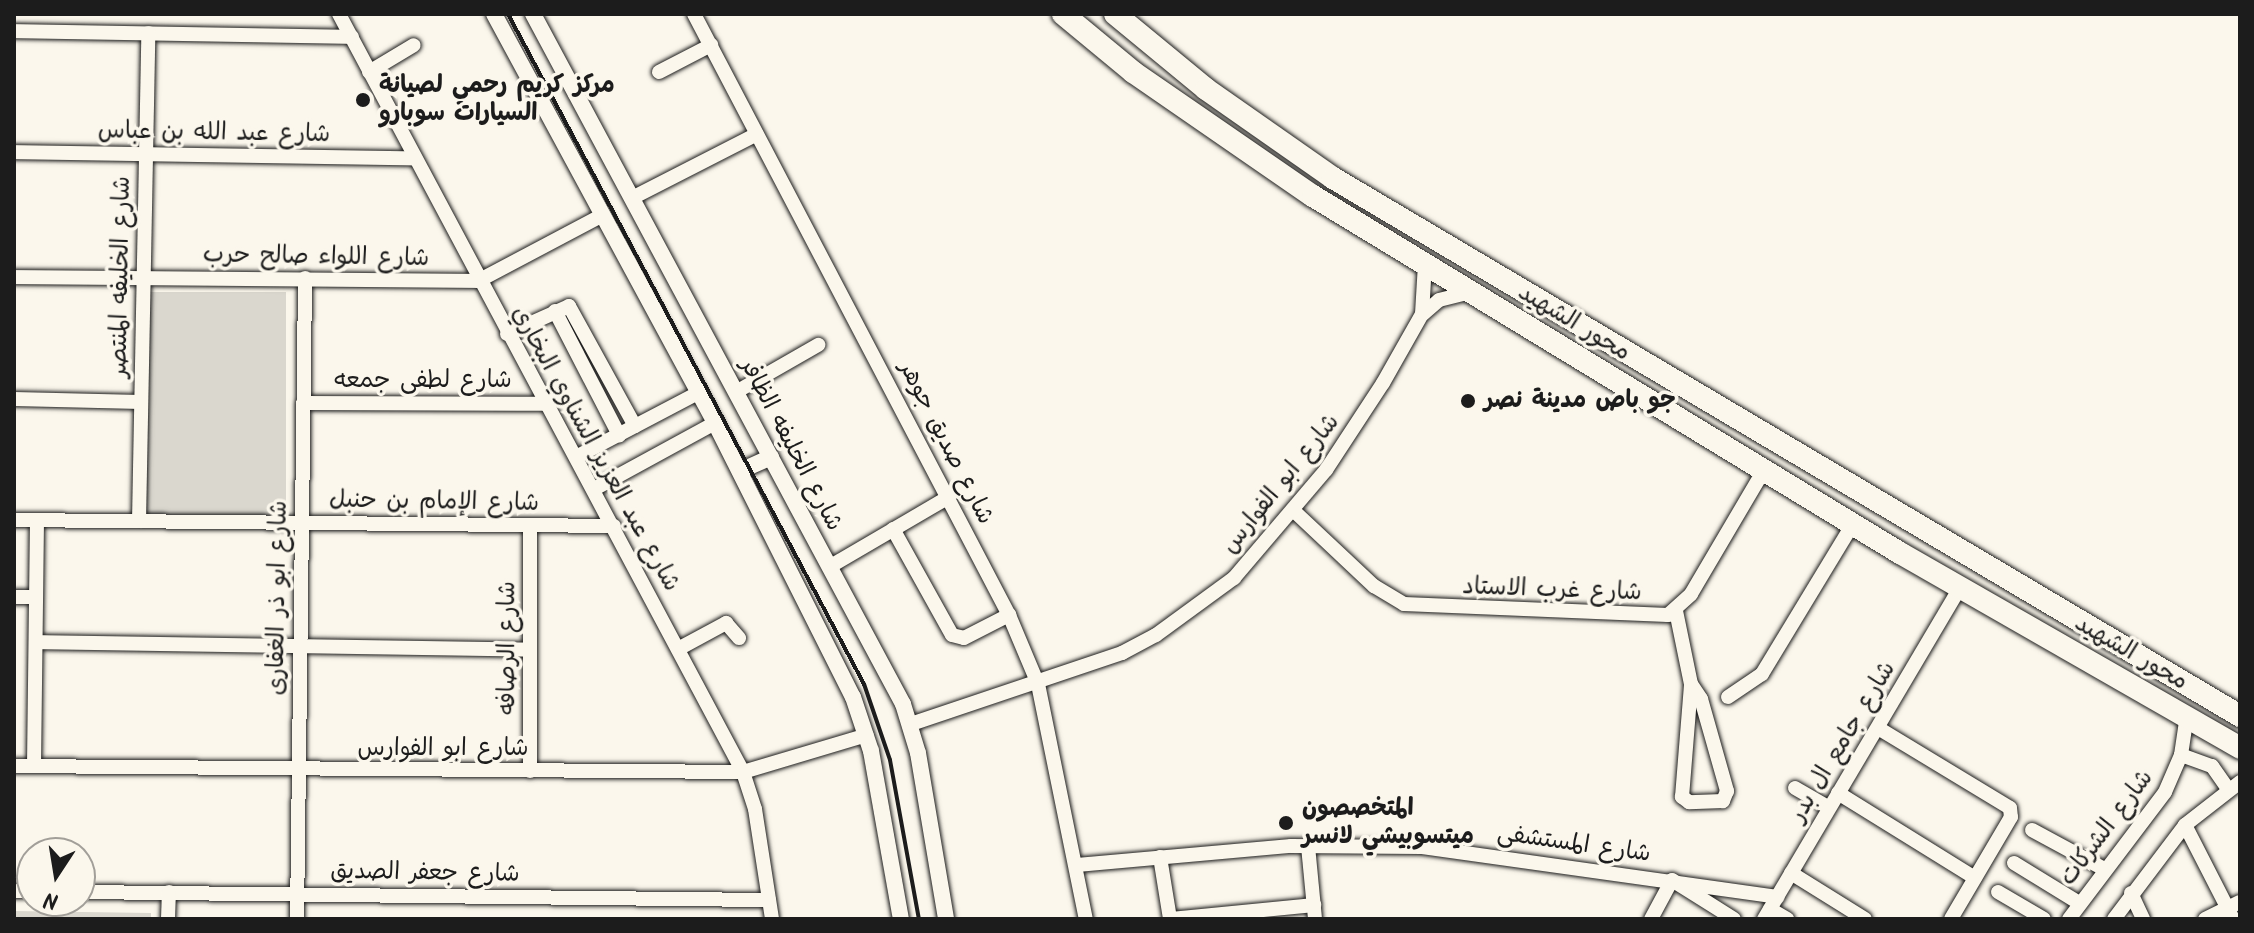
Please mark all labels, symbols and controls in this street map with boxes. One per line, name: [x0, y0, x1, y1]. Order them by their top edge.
place label: مركز كريم رحمي لصيانة السيارات سوبارو: [379, 72, 615, 128]
marker: مركز كريم رحمي لصيانة السيارات سوبارو: [354, 91, 372, 109]
street label: شارع عبد الله بن عباس: [98, 117, 330, 149]
street label: شارع الخليفه المنتصر: [105, 176, 137, 378]
street label: شارع اللواء صالح حرب: [203, 241, 429, 273]
street label: محور الشهيد: [1513, 278, 1635, 368]
street label: شارع عبد العزيز الشناوي البخاري: [504, 301, 686, 597]
street label: شارع الخليفه الظافر: [733, 354, 849, 536]
street label: شارع صديق جوهر: [893, 357, 999, 529]
street label: شارع لطفى جمعه: [334, 367, 512, 395]
place label: جو باص مدينة نصر: [1484, 387, 1676, 415]
marker: جو باص مدينة نصر: [1459, 392, 1477, 410]
street label: شارع ابو الفوارس: [1216, 408, 1346, 560]
street label: شارع الإمام بن حنبل: [329, 486, 539, 518]
street label: شارع ابو ذر الغفارى: [262, 500, 294, 696]
street label: شارع غرب الاستاد: [1462, 572, 1642, 608]
street label: شارع الرصافه: [494, 581, 522, 715]
street label: محور الشهيد: [2069, 609, 2193, 697]
street label: شارع جامع ال بدر: [1784, 656, 1902, 828]
street label: شارع ابو الفوارس: [357, 735, 529, 763]
street label: شارع الشركات: [2054, 764, 2160, 892]
place label: المتخصصون ميتسوبيشي لانسر: [1302, 795, 1474, 851]
marker: المتخصصون ميتسوبيشي لانسر: [1277, 814, 1295, 832]
street label: شارع المستشفى: [1495, 819, 1653, 869]
north arrow: [16, 837, 96, 917]
street label: شارع جعفر الصديق: [330, 857, 520, 889]
text: N: [41, 880, 62, 918]

